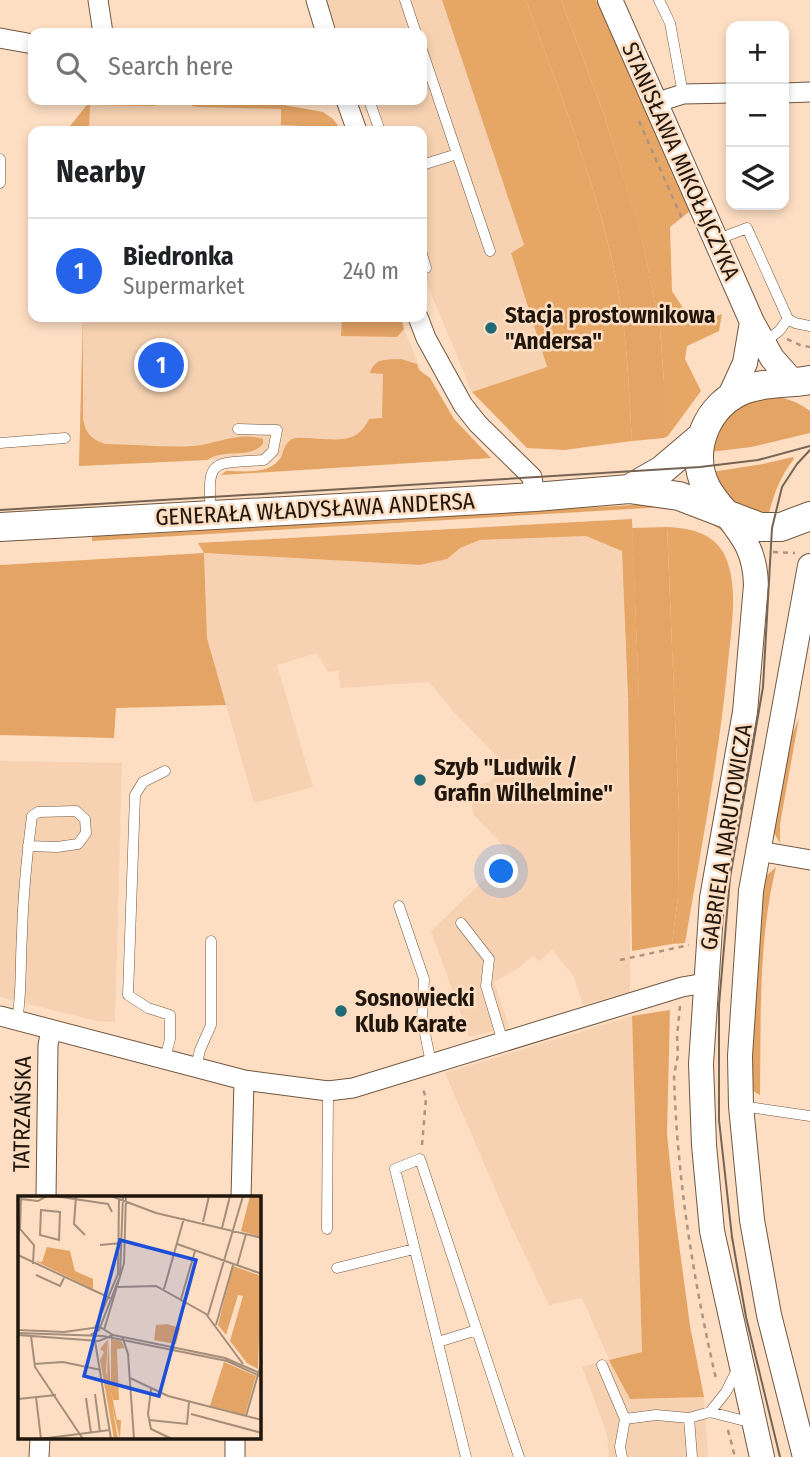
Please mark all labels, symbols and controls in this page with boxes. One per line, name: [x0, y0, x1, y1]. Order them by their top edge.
map controls: [726, 21, 789, 210]
button: +: [726, 21, 789, 84]
search box: [28, 28, 427, 105]
street label: STANISŁAWA MIKOŁAJCZYKA: [616, 38, 746, 284]
icon: search: [52, 48, 90, 86]
text: Search here: [108, 51, 233, 82]
button: −: [726, 84, 789, 147]
button: layers: [726, 147, 789, 210]
text: Nearby: [56, 154, 145, 190]
text: Biedronka: [123, 241, 234, 272]
text: 1: [74, 257, 84, 285]
text: 240 m: [343, 257, 399, 285]
text: Supermarket: [123, 272, 244, 300]
place label: Stacja prostownikowa "Andersa": [505, 301, 715, 355]
marker: Stacja prostownikowa "Andersa": [483, 320, 499, 336]
pin: 1: [138, 339, 184, 391]
street label: GENERAŁA WŁADYSŁAWA ANDERSA: [154, 487, 476, 531]
street label: GABRIELA NARUTOWICZA: [694, 722, 758, 952]
place label: Szyb "Ludwik / Grafin Wilhelmine": [434, 753, 613, 807]
marker: Szyb "Ludwik / Grafin Wilhelmine": [412, 772, 428, 788]
your location: [484, 854, 518, 888]
place label: Sosnowiecki Klub Karate: [355, 984, 475, 1038]
marker: Sosnowiecki Klub Karate: [333, 1003, 349, 1019]
street label: TATRZAŃSKA: [6, 1056, 37, 1172]
inset map: [18, 1196, 261, 1440]

